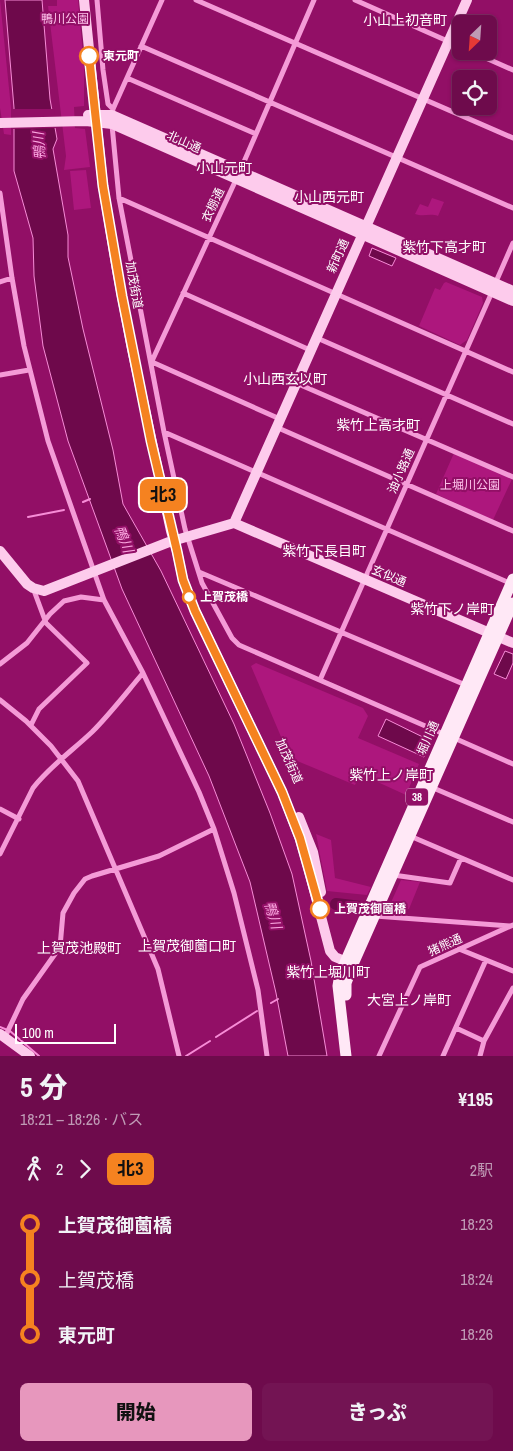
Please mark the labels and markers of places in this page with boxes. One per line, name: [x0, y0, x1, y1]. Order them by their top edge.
marker: 東元町: [79, 46, 99, 66]
place label: 東元町: [103, 48, 139, 64]
place label: 上賀茂橋: [200, 589, 249, 605]
marker: 上賀茂橋: [182, 590, 196, 604]
marker: 上賀茂御薗橋: [310, 899, 330, 919]
place label: 上賀茂御薗橋: [334, 901, 407, 917]

